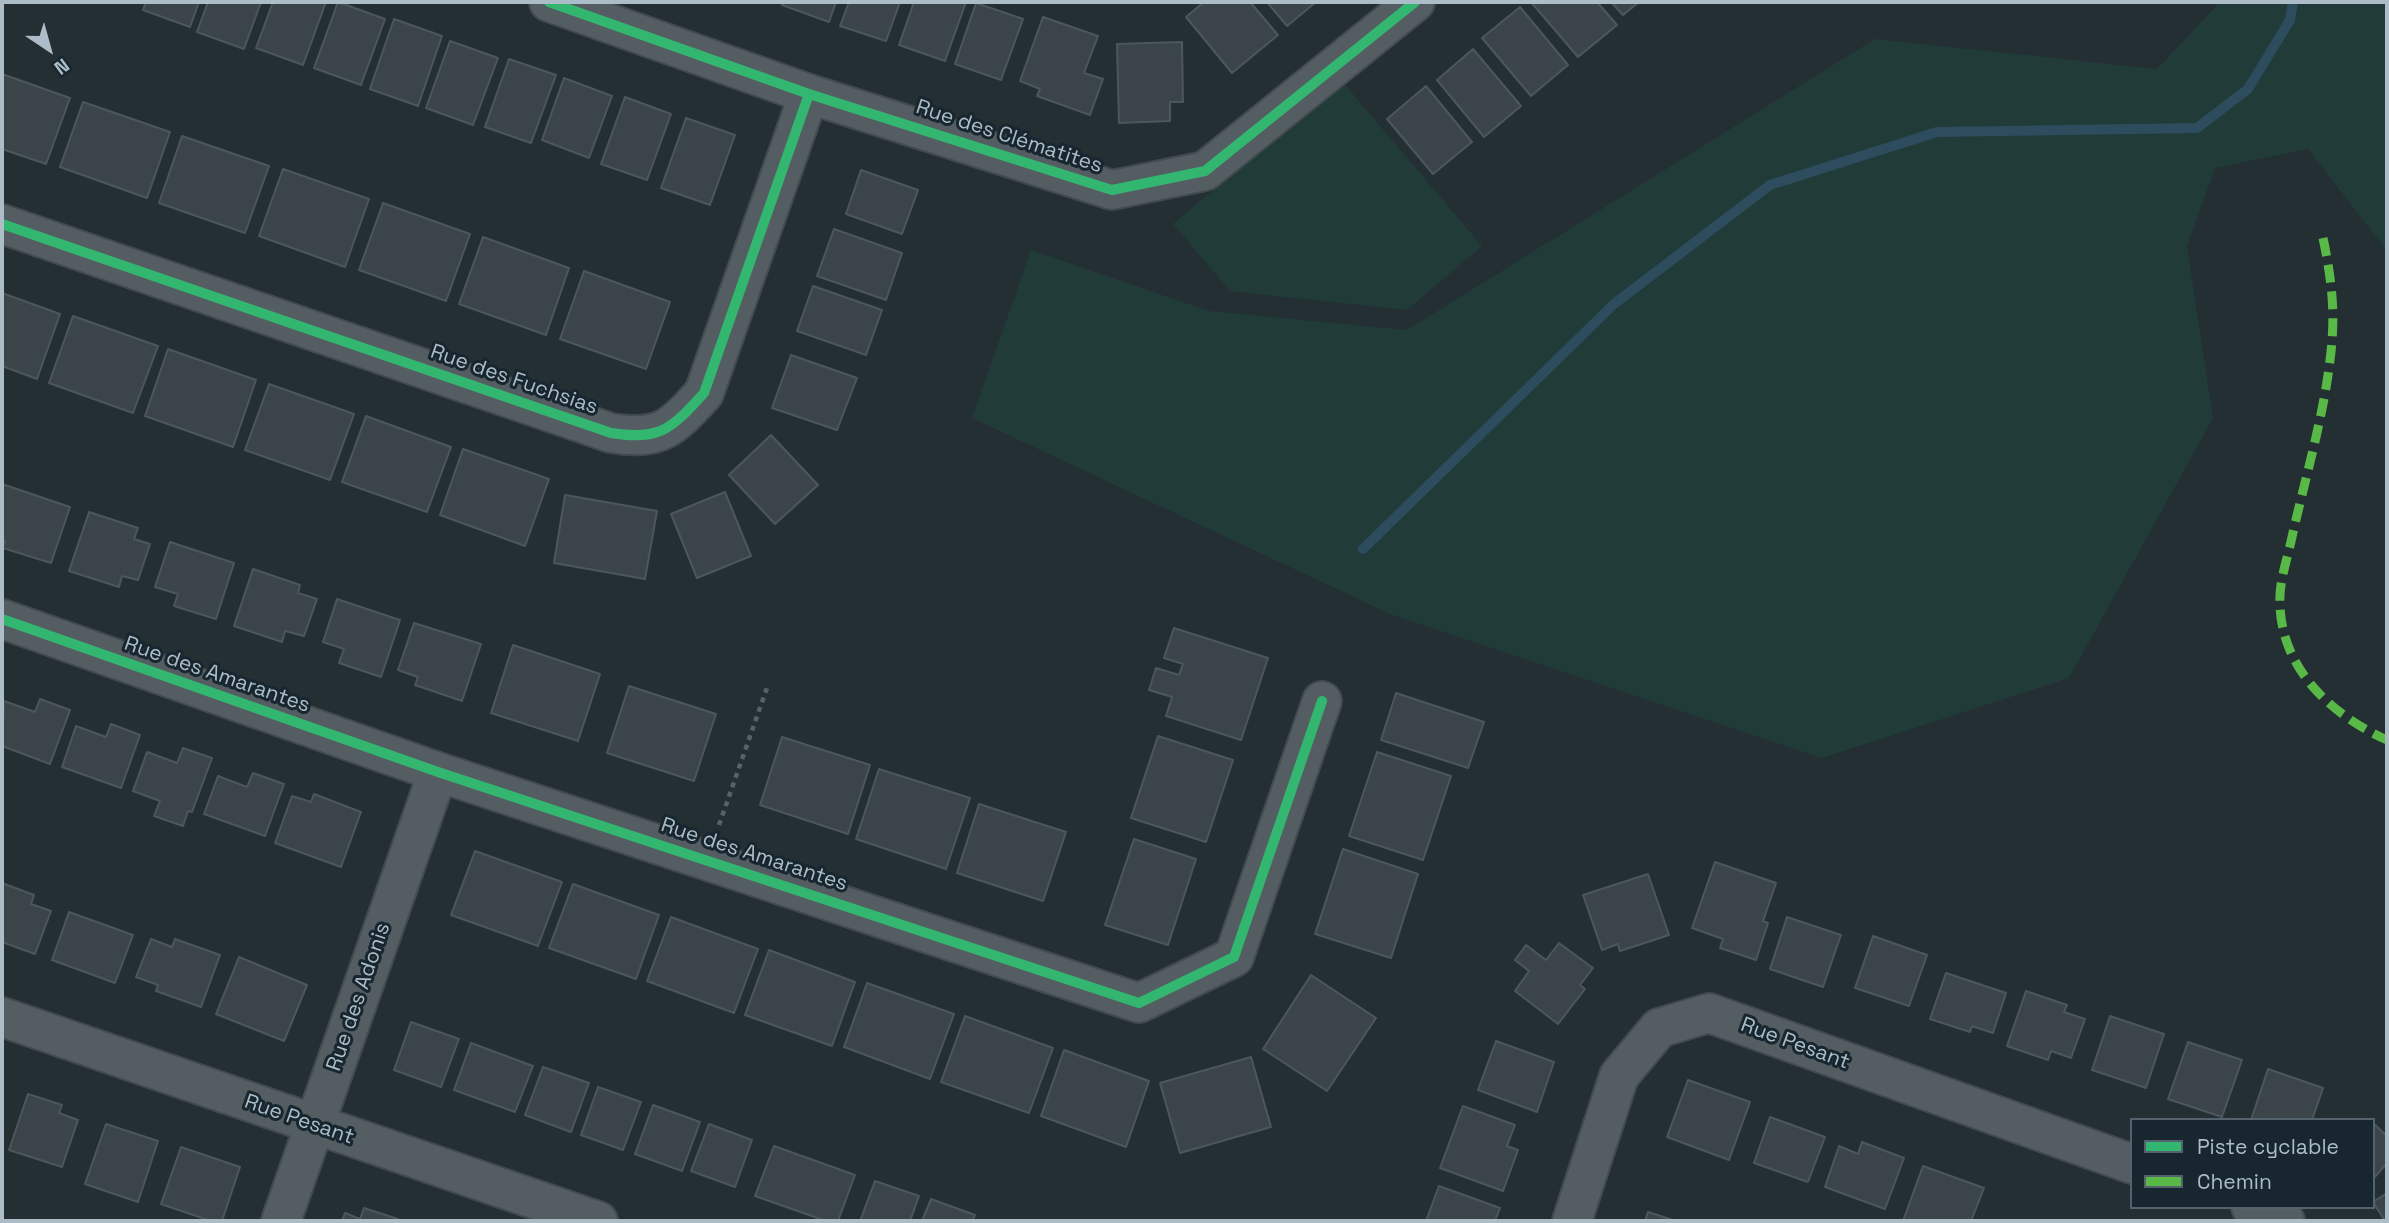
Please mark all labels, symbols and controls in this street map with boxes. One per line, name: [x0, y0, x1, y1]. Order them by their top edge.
north arrow: [14, 14, 84, 84]
text: N: [49, 53, 74, 80]
street label: Rue des Clématites: [913, 95, 1105, 179]
street label: Rue des Fuchsias: [427, 340, 601, 420]
street label: Rue des Amarantes: [121, 631, 313, 719]
street label: Rue des Amarantes: [658, 813, 850, 897]
street label: Rue des Adonis: [322, 920, 396, 1074]
street label: Rue Pesant: [1737, 1013, 1853, 1075]
street label: Rue Pesant: [241, 1090, 357, 1150]
legend: [2130, 1118, 2375, 1209]
text: Piste cyclable: [2197, 1133, 2339, 1160]
text: Chemin: [2197, 1168, 2272, 1195]

